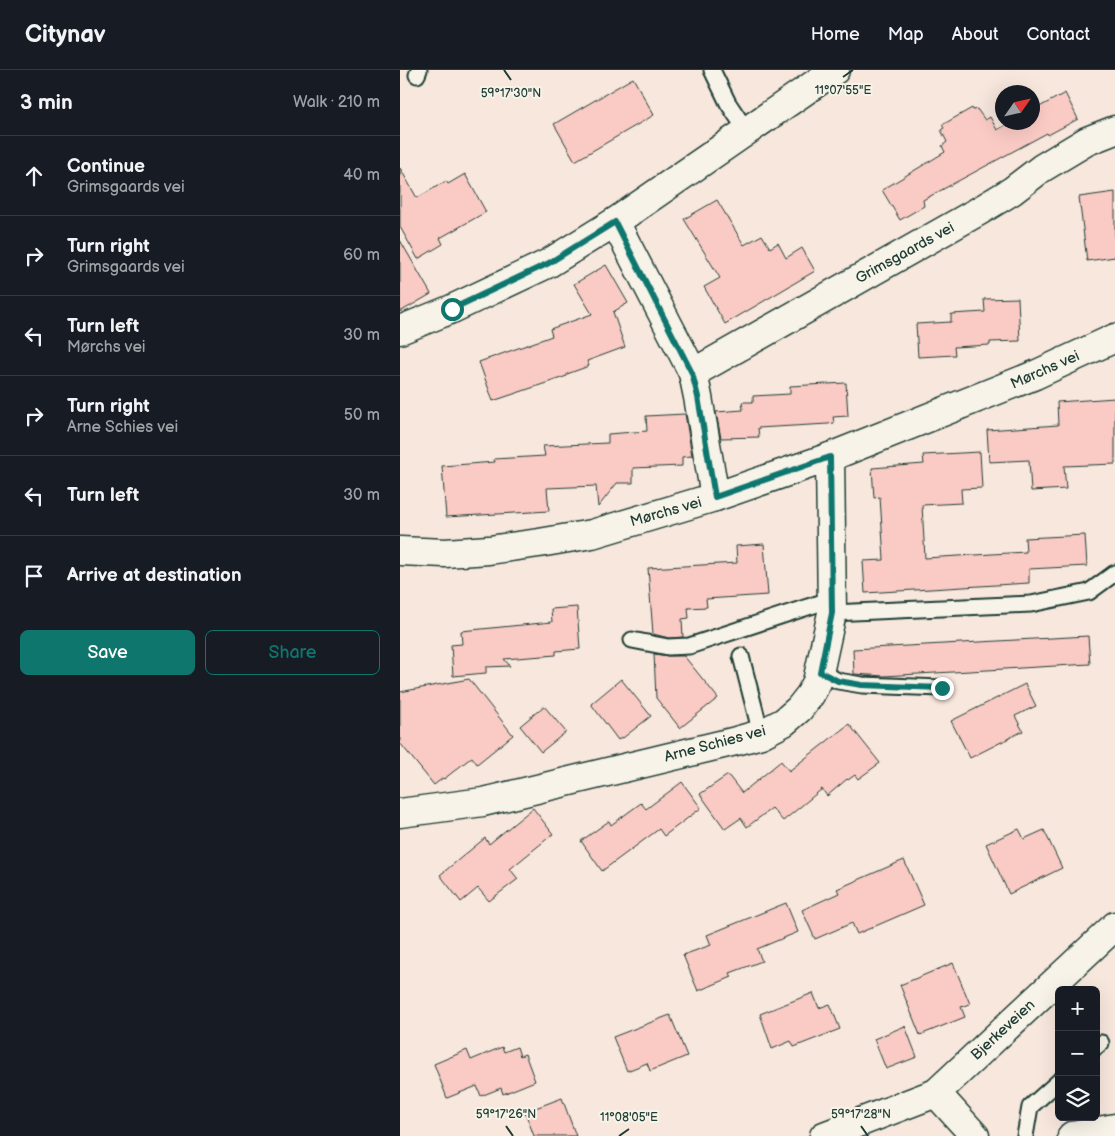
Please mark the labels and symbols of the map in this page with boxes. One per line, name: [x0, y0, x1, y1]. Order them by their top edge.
text: 11°07'55"E: [815, 83, 871, 98]
north arrow: [995, 85, 1040, 130]
text: 59°17'30"N: [481, 86, 541, 101]
street label: Grimsgaards vei: [852, 218, 958, 288]
route start: [441, 298, 464, 321]
street label: Mørchs vei: [1007, 346, 1083, 394]
street label: Mørchs vei: [628, 493, 704, 531]
route end: [931, 677, 954, 700]
street label: Arne Schies vei: [662, 721, 768, 767]
street label: Bjerkeveien: [967, 995, 1039, 1065]
text: 59°17'26"N: [476, 1107, 536, 1122]
text: 59°17'28"N: [831, 1107, 891, 1122]
text: 11°08'05"E: [600, 1110, 658, 1125]

